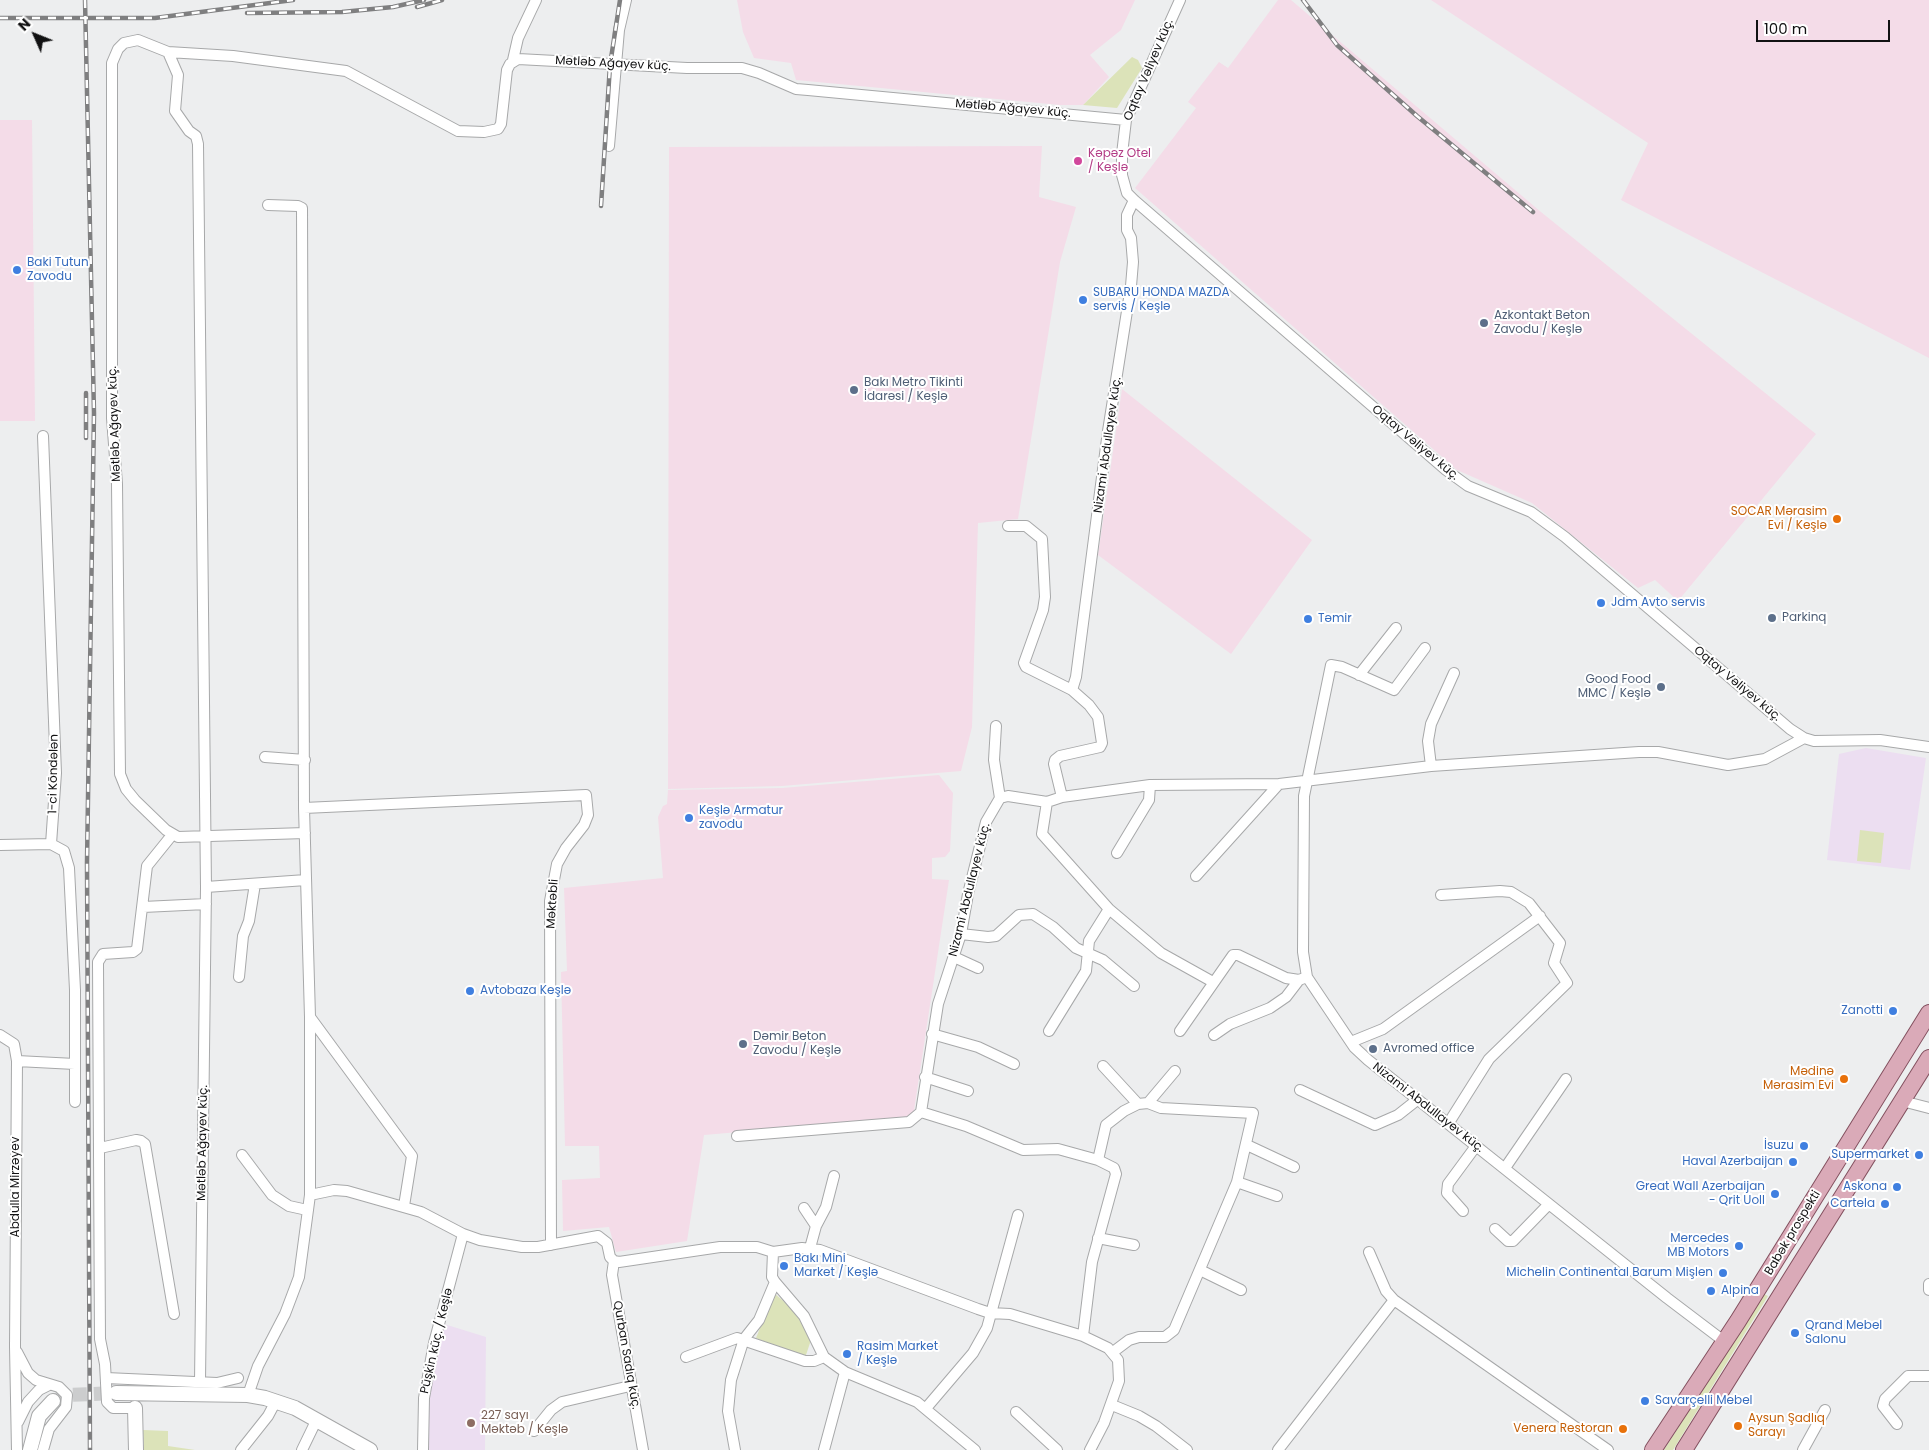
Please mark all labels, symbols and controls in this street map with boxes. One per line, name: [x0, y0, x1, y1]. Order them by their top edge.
north arrow: [10, 10, 60, 60]
scale bar: [1759, 10, 1893, 42]
text: N: [13, 14, 35, 35]
street label: Oqtay Vəliyev küç.: [1121, 17, 1177, 123]
text: 100 m: [1764, 18, 1807, 39]
street label: Mətləb Ağayev küç.: [555, 54, 671, 74]
street label: Mətləb Ağayev küç.: [955, 97, 1071, 121]
place label: Kəpəz Otel / Keşlə: [1088, 147, 1151, 175]
marker: Kəpəz Otel / Keşlə: [1072, 155, 1084, 167]
place label: Baki Tutun Zavodu: [27, 256, 89, 284]
marker: Baki Tutun Zavodu: [11, 264, 23, 276]
place label: SUBARU HONDA MAZDA servis / Keşlə: [1093, 286, 1230, 314]
marker: SUBARU HONDA MAZDA servis / Keşlə: [1077, 294, 1089, 306]
place label: Azkontakt Beton Zavodu / Keşlə: [1494, 309, 1590, 337]
marker: Azkontakt Beton Zavodu / Keşlə: [1478, 317, 1490, 329]
street label: Mətləb Ağayev küç.: [106, 366, 124, 482]
place label: Bakı Metro Tikinti İdarəsi / Keşlə: [864, 376, 963, 404]
street label: Nizami Abdullayev küç.: [1091, 376, 1125, 514]
marker: Bakı Metro Tikinti İdarəsi / Keşlə: [848, 384, 860, 396]
street label: Oqtay Vəliyev küç.: [1369, 402, 1461, 484]
place label: SOCAR Mərasim Evi / Keşlə: [1731, 505, 1827, 533]
marker: SOCAR Mərasim Evi / Keşlə: [1831, 513, 1843, 525]
place label: Jdm Avto servis: [1611, 596, 1705, 610]
marker: Jdm Avto servis: [1595, 597, 1607, 609]
place label: Parkinq: [1782, 611, 1826, 625]
place label: Təmir: [1318, 612, 1352, 626]
marker: Parkinq: [1766, 612, 1778, 624]
marker: Təmir: [1302, 613, 1314, 625]
street label: Oqtay Vəliyev küç.: [1691, 643, 1783, 725]
place label: Good Food MMC / Keşlə: [1578, 673, 1651, 701]
marker: Good Food MMC / Keşlə: [1655, 681, 1667, 693]
street label: 1-ci Köndələn: [46, 734, 62, 814]
place label: Keşlə Armatur zavodu: [699, 804, 783, 832]
marker: Keşlə Armatur zavodu: [683, 812, 695, 824]
street label: Nizami Abdullayev küç.: [946, 822, 994, 958]
street label: Məktəbli: [544, 879, 562, 929]
place label: Avtobaza Keşlə: [480, 984, 571, 998]
marker: Avtobaza Keşlə: [464, 985, 476, 997]
place label: Zanotti: [1841, 1004, 1883, 1018]
marker: Zanotti: [1887, 1005, 1899, 1017]
place label: Dəmir Beton Zavodu / Keşlə: [753, 1030, 841, 1058]
marker: Dəmir Beton Zavodu / Keşlə: [737, 1038, 749, 1050]
place label: Avromed office: [1383, 1042, 1474, 1056]
marker: Avromed office: [1367, 1043, 1379, 1055]
street label: Nizami Abdullayev küç.: [1369, 1060, 1487, 1156]
place label: Mədinə Mərasim Evi: [1763, 1065, 1834, 1093]
marker: Mədinə Mərasim Evi: [1838, 1073, 1850, 1085]
street label: Mətləb Ağayev küç.: [195, 1085, 211, 1201]
street label: Abdulla Mirzəyev: [9, 1137, 23, 1237]
place label: İsuzu: [1764, 1139, 1794, 1153]
marker: İsuzu: [1798, 1140, 1810, 1152]
place label: Supermarket: [1831, 1148, 1909, 1162]
marker: Supermarket: [1913, 1149, 1925, 1161]
place label: Haval Azerbaijan: [1682, 1155, 1783, 1169]
marker: Haval Azerbaijan: [1787, 1156, 1799, 1168]
place label: Great Wall Azerbaijan - Qrit Uoll: [1636, 1180, 1765, 1208]
place label: Askona: [1843, 1180, 1887, 1194]
marker: Askona: [1891, 1181, 1903, 1193]
street label: Babək prospekti: [1762, 1188, 1824, 1278]
marker: Great Wall Azerbaijan - Qrit Uoll: [1769, 1188, 1781, 1200]
place label: Cartela: [1830, 1197, 1875, 1211]
marker: Cartela: [1879, 1198, 1891, 1210]
place label: Mercedes MB Motors: [1667, 1232, 1729, 1260]
marker: Mercedes MB Motors: [1733, 1240, 1745, 1252]
place label: Bakı Mini Market / Keşlə: [794, 1252, 878, 1280]
marker: Bakı Mini Market / Keşlə: [778, 1260, 790, 1272]
place label: Michelin Continental Barum Mişlen: [1506, 1266, 1713, 1280]
marker: Michelin Continental Barum Mişlen: [1717, 1267, 1729, 1279]
place label: Alpina: [1721, 1284, 1759, 1298]
marker: Alpina: [1705, 1285, 1717, 1297]
street label: Püşkin küç. / Keşlə: [418, 1287, 456, 1395]
street label: Qurban Sadıq küç.: [609, 1300, 643, 1410]
place label: Qrand Mebel Salonu: [1805, 1319, 1882, 1347]
marker: Qrand Mebel Salonu: [1789, 1327, 1801, 1339]
place label: Rasim Market / Keşlə: [857, 1340, 938, 1368]
marker: Rasim Market / Keşlə: [841, 1348, 853, 1360]
place label: Savarçelli Mebel: [1655, 1394, 1753, 1408]
marker: Savarçelli Mebel: [1639, 1395, 1651, 1407]
place label: 227 sayı Məktəb / Keşlə: [481, 1409, 568, 1437]
place label: Aysun Şadlıq Sarayı: [1748, 1412, 1825, 1440]
marker: 227 sayı Məktəb / Keşlə: [465, 1417, 477, 1429]
marker: Aysun Şadlıq Sarayı: [1732, 1420, 1744, 1432]
place label: Venera Restoran: [1513, 1422, 1613, 1436]
marker: Venera Restoran: [1617, 1423, 1629, 1435]

